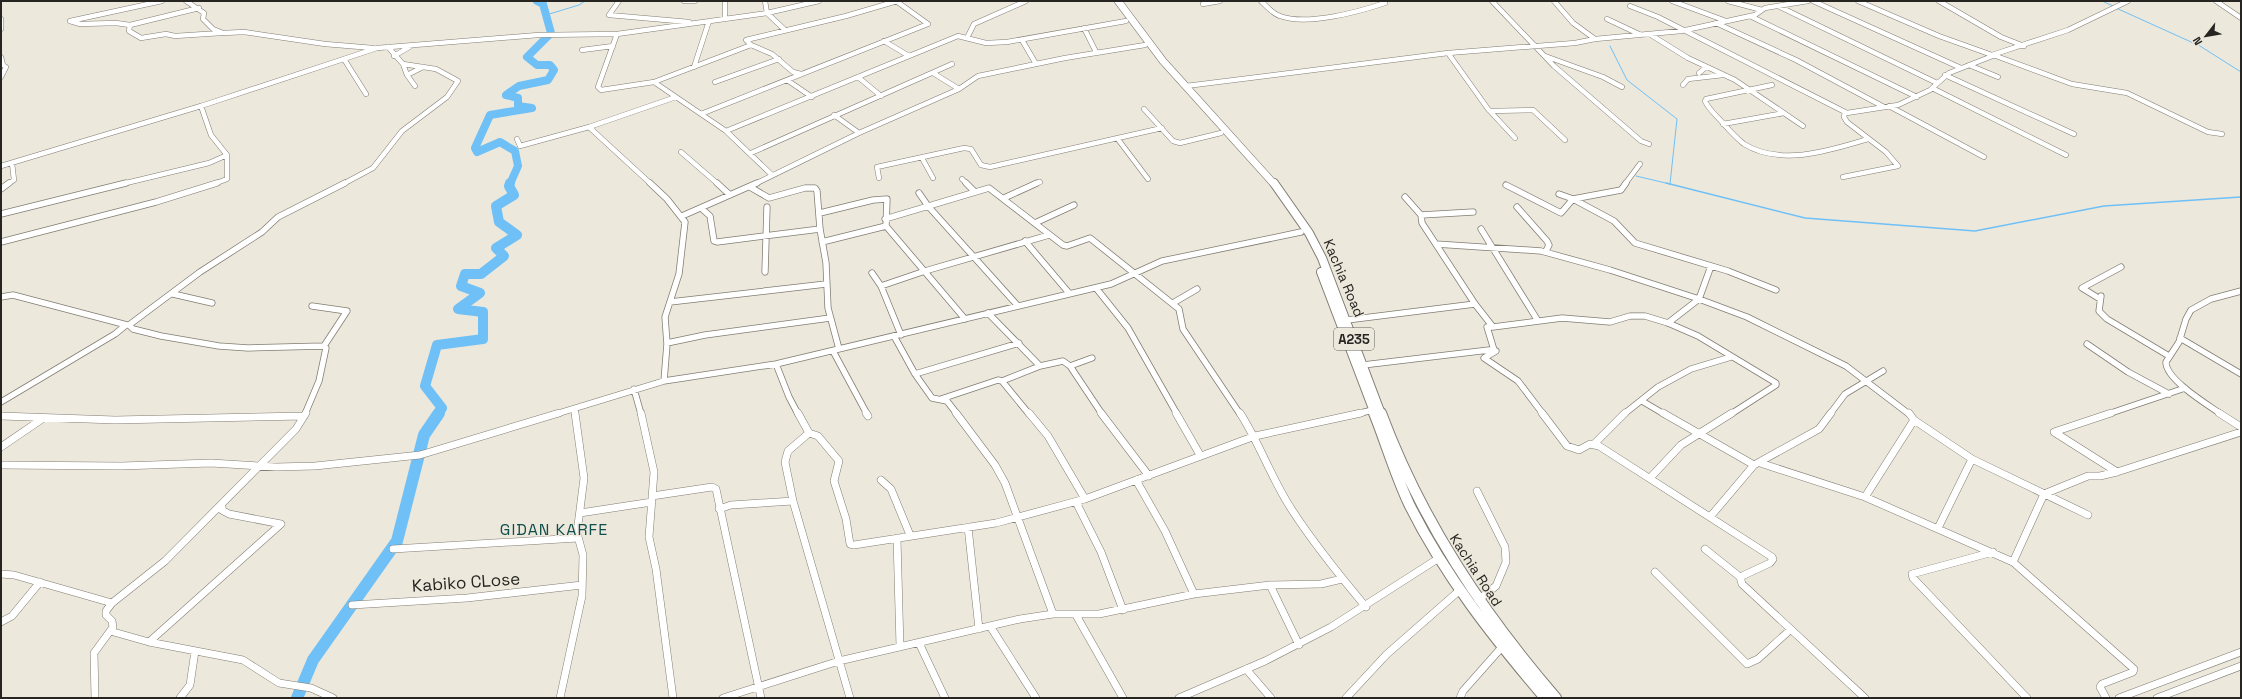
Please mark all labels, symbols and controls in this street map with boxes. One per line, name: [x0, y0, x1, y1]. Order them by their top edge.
north arrow: [2186, 16, 2226, 56]
text: N: [2190, 34, 2205, 48]
street label: Kachia Road: [1320, 236, 1368, 320]
road number: A235: [1334, 328, 1374, 350]
district label: GIDAN KARFE: [500, 519, 608, 540]
street label: Kachia Road: [1446, 530, 1506, 610]
street label: Kabiko CLose: [411, 567, 521, 597]

